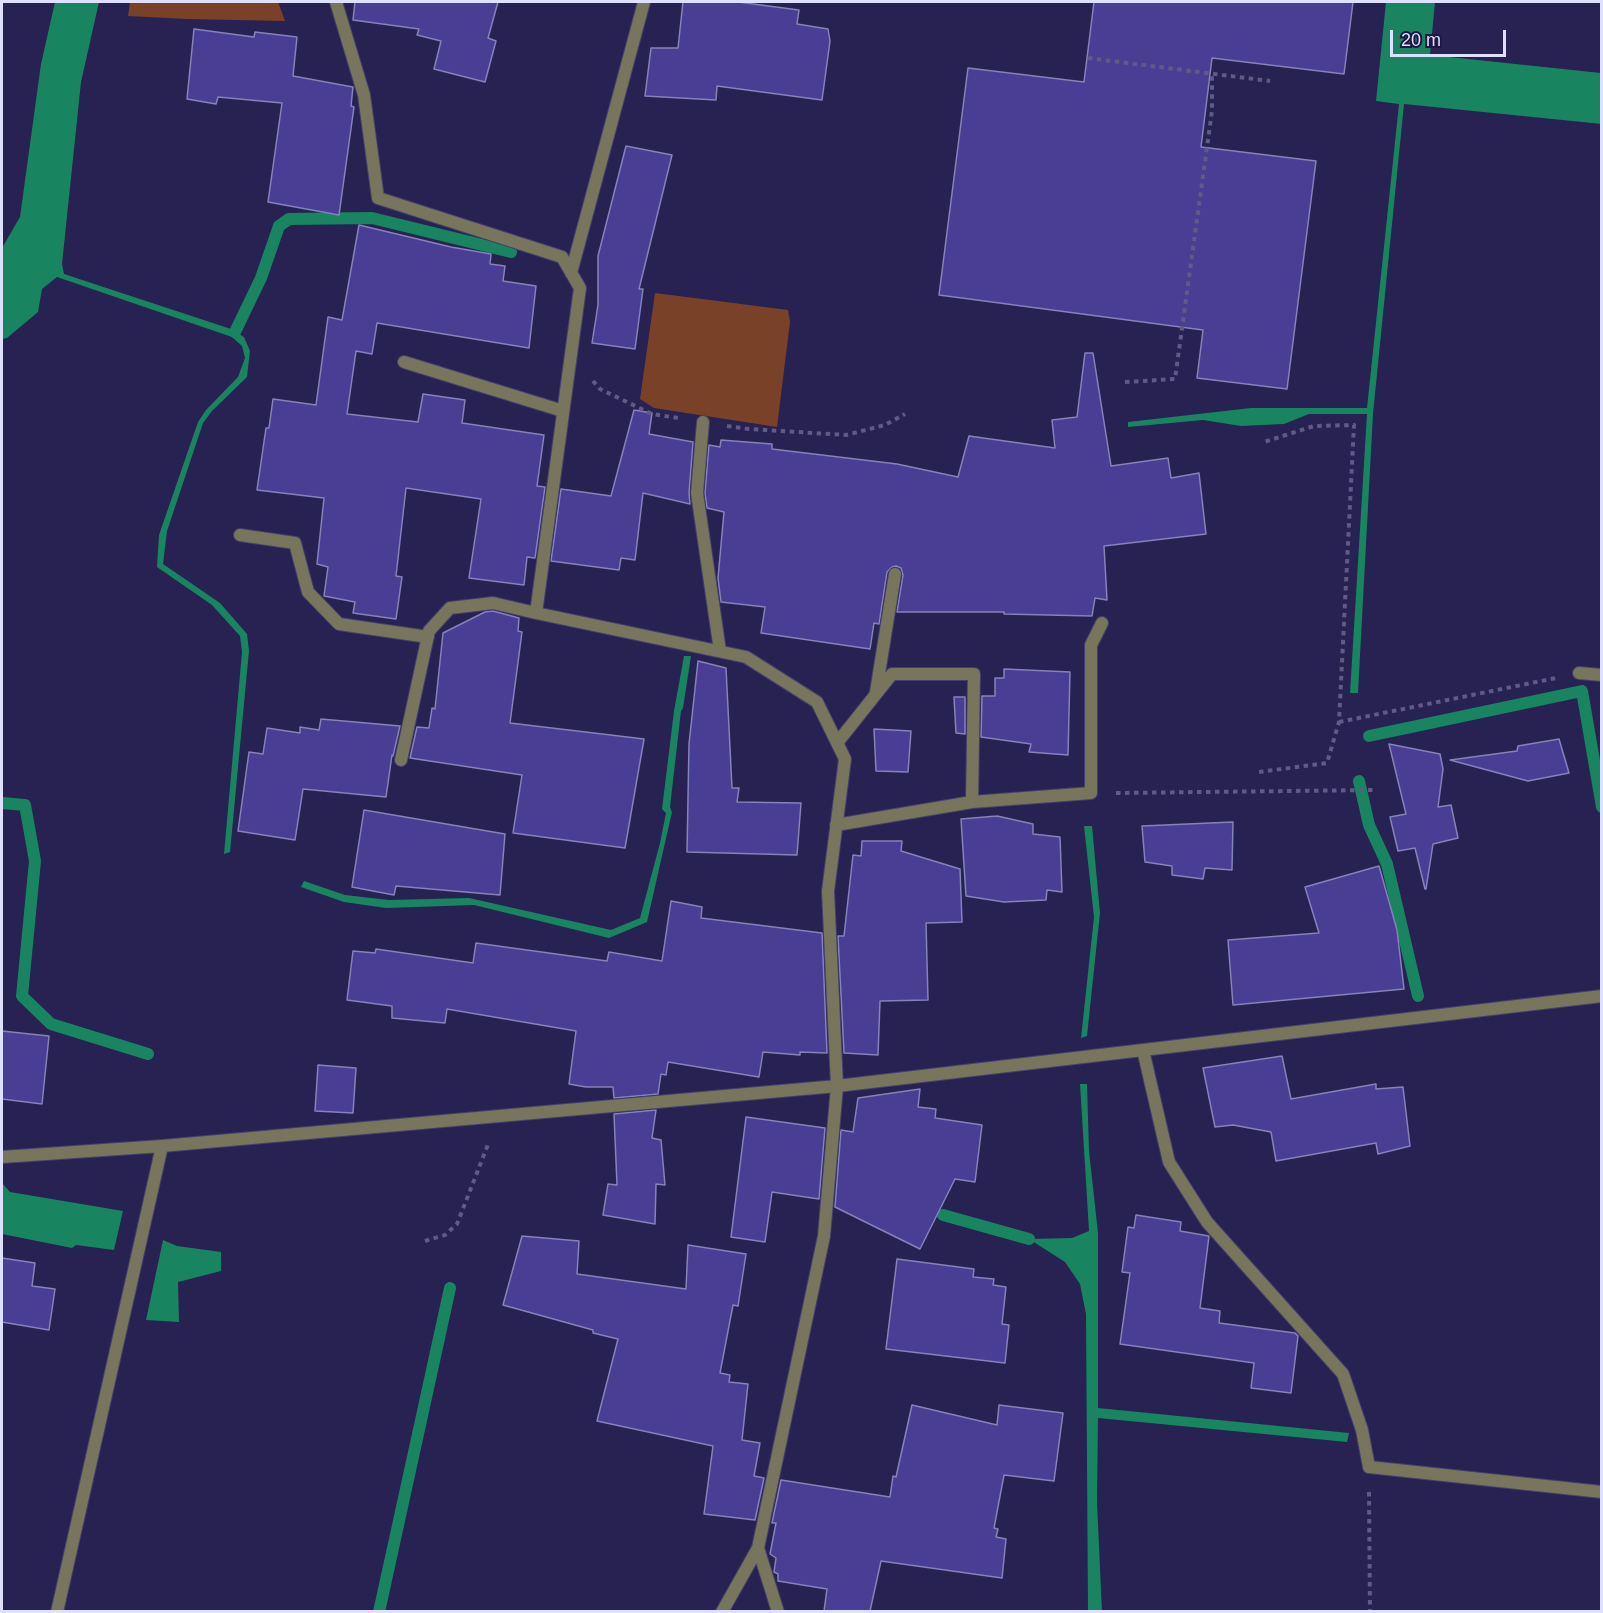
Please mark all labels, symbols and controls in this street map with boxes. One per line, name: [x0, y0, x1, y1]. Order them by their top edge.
scale bar: [1393, 18, 1508, 56]
text: 20 m: [1401, 30, 1441, 50]

